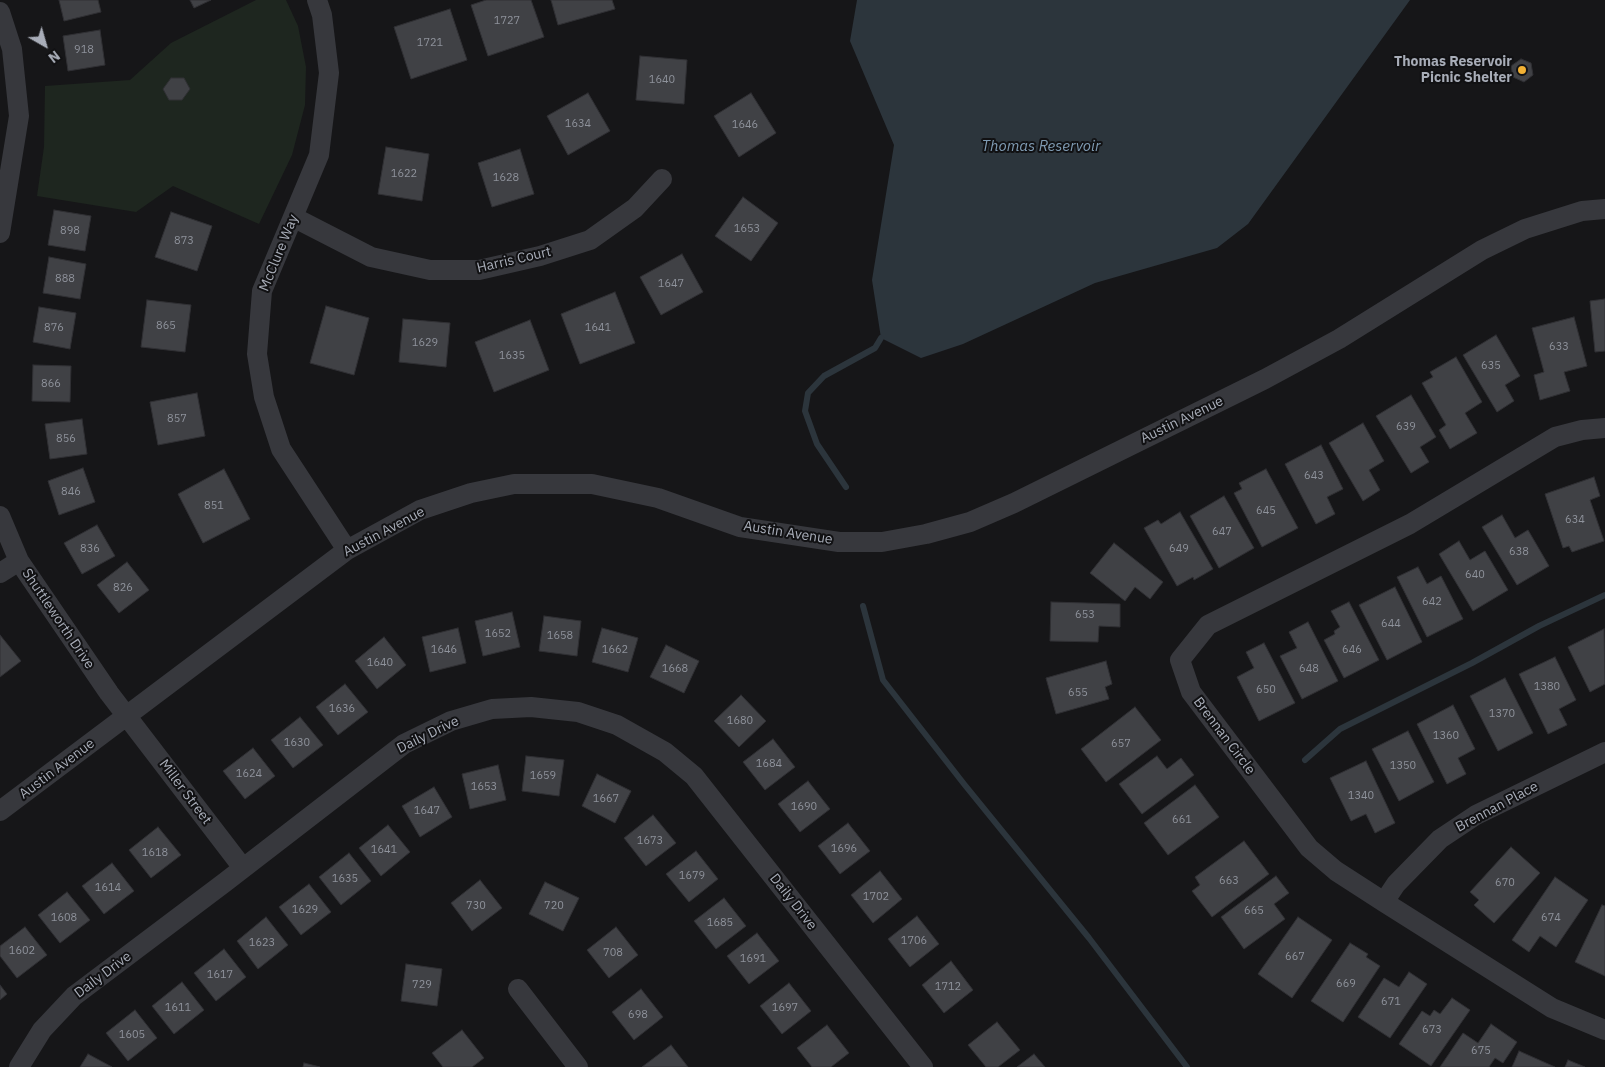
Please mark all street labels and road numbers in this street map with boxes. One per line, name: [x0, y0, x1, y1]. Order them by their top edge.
street label: McClure Way: [256, 212, 302, 294]
street label: Harris Court: [475, 243, 553, 277]
street label: Austin Avenue: [1138, 393, 1226, 447]
street label: Austin Avenue: [340, 503, 428, 561]
street label: Austin Avenue: [742, 518, 834, 548]
street label: Shuttleworth Drive: [18, 566, 98, 672]
street label: Brennan Circle: [1190, 694, 1258, 778]
street label: Daily Drive: [394, 713, 462, 757]
street label: Austin Avenue: [16, 735, 98, 803]
street label: Miller Street: [155, 756, 215, 828]
street label: Brennan Place: [1453, 778, 1541, 836]
street label: Daily Drive: [766, 871, 820, 933]
street label: Daily Drive: [71, 948, 135, 1002]

